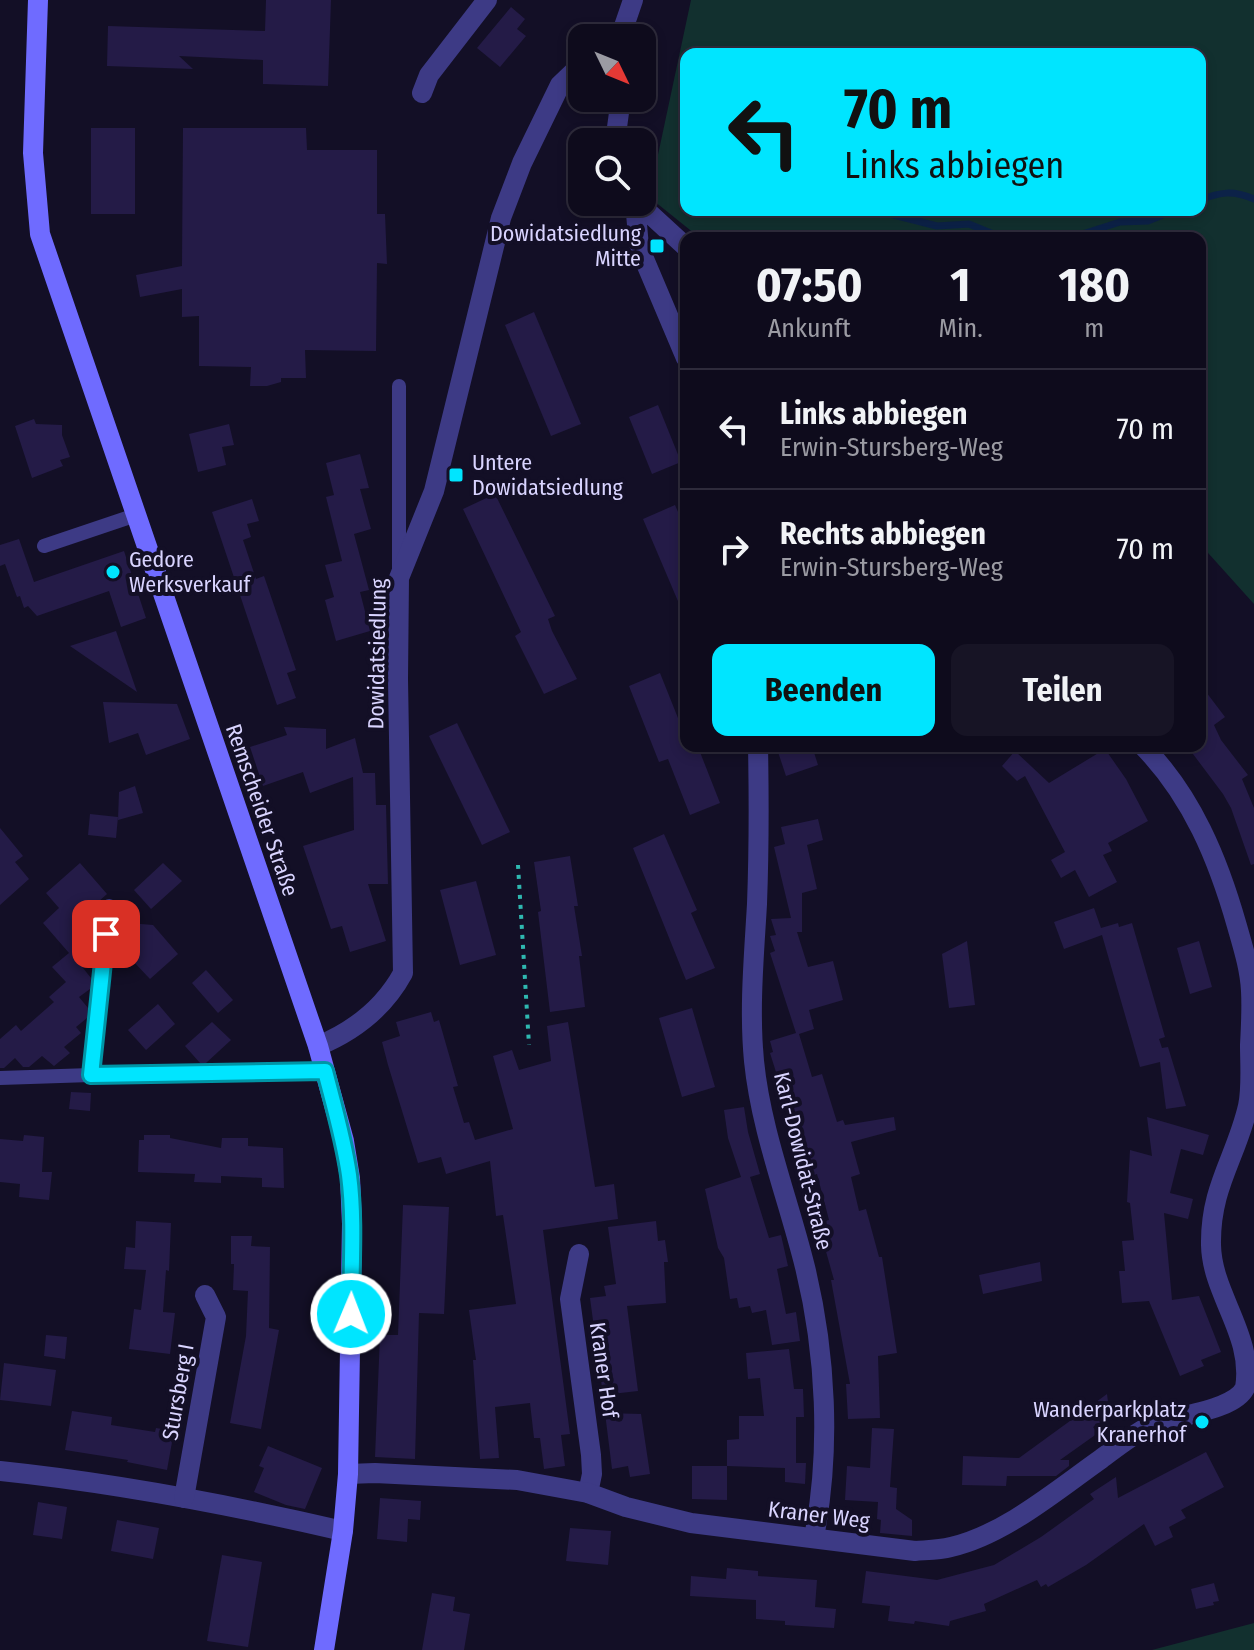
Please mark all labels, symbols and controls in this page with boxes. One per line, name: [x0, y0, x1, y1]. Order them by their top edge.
north arrow: [568, 24, 656, 112]
map controls: [568, 24, 656, 216]
text: 70 m: [844, 76, 952, 143]
icon: left: [712, 80, 816, 184]
button: search: [568, 128, 656, 216]
text: Links abbiegen: [844, 144, 1064, 188]
place label: Dowidatsiedlung Mitte: [490, 220, 642, 272]
marker: Dowidatsiedlung Mitte: [648, 237, 666, 255]
text: 07:50: [756, 256, 863, 314]
text: 1: [950, 256, 971, 314]
text: 180: [1058, 256, 1130, 314]
text: Ankunft: [768, 313, 851, 344]
text: Min.: [938, 313, 983, 344]
text: m: [1084, 313, 1104, 344]
text: Links abbiegen: [780, 396, 968, 432]
icon: left: [712, 407, 756, 451]
text: 70 m: [1116, 411, 1174, 447]
text: Erwin-Stursberg-Weg: [780, 432, 1003, 463]
place label: Untere Dowidatsiedlung: [472, 449, 624, 501]
marker: Untere Dowidatsiedlung: [447, 466, 465, 484]
text: Rechts abbiegen: [780, 516, 986, 552]
icon: right: [712, 527, 756, 571]
text: 70 m: [1116, 531, 1174, 567]
place label: Gedore Werksverkauf: [129, 546, 251, 598]
text: Erwin-Stursberg-Weg: [780, 552, 1003, 583]
marker: Gedore Werksverkauf: [104, 563, 122, 581]
street label: Dowidatsiedlung: [362, 578, 392, 730]
button: Beenden: [712, 644, 935, 736]
button: Teilen: [951, 644, 1174, 736]
street label: Remscheider Straße: [220, 720, 304, 900]
pin: [72, 900, 140, 968]
icon: arrive: [84, 912, 128, 956]
street label: Karl-Dowidat-Straße: [768, 1069, 838, 1253]
position arrow: [309, 1272, 393, 1356]
street label: Kraner Hof: [584, 1320, 624, 1421]
street label: Stursberg I: [156, 1342, 200, 1442]
place label: Wanderparkplatz Kranerhof: [1033, 1396, 1187, 1448]
marker: Wanderparkplatz Kranerhof: [1193, 1413, 1211, 1431]
street label: Kraner Weg: [767, 1495, 872, 1535]

